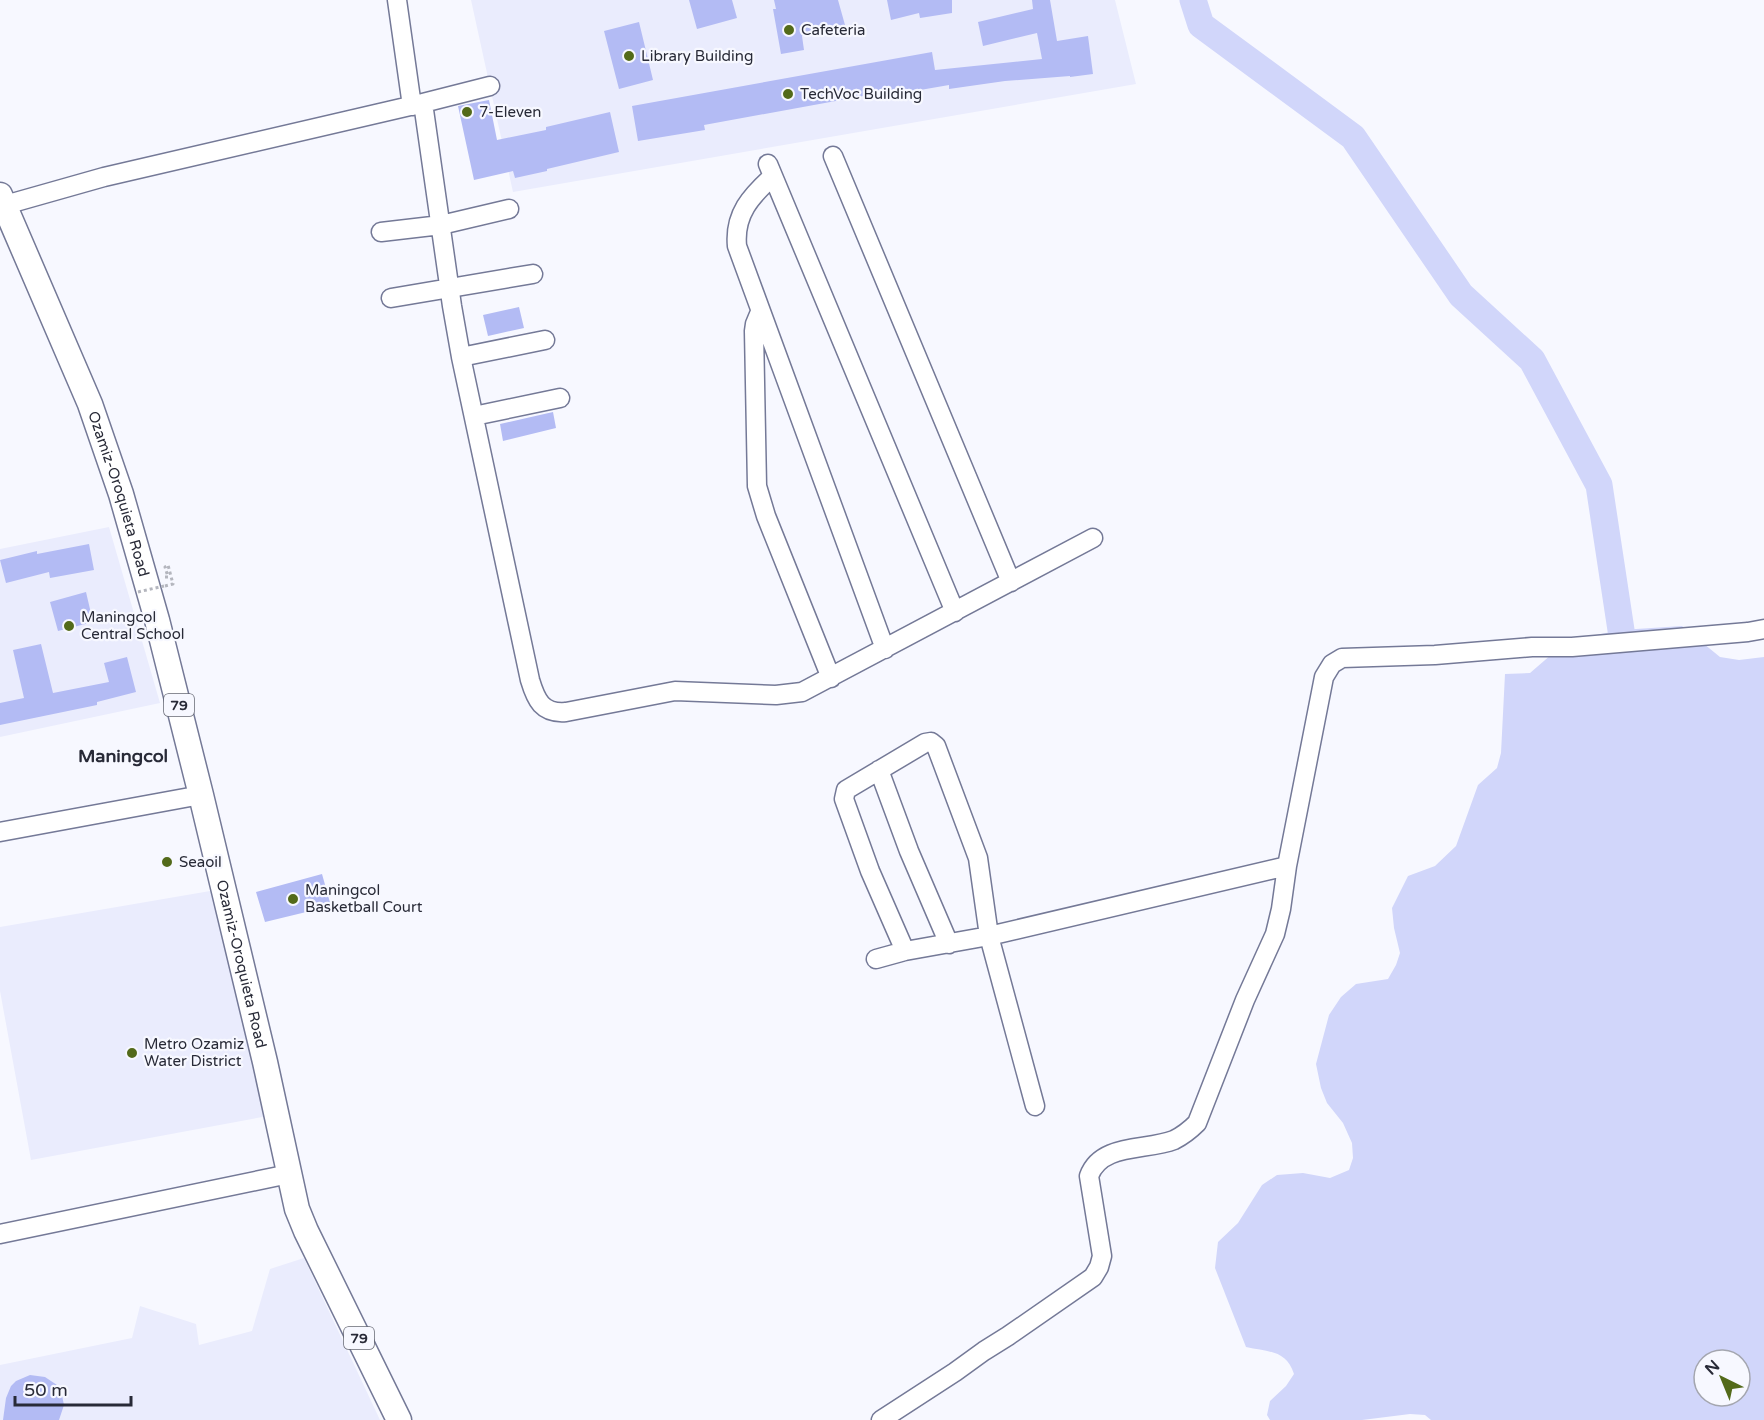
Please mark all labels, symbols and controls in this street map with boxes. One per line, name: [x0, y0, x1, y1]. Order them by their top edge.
place label: Cafeteria: [801, 21, 865, 39]
marker: Cafeteria: [782, 23, 796, 37]
place label: Library Building: [641, 47, 753, 65]
marker: Library Building: [622, 49, 636, 63]
place label: TechVoc Building: [800, 85, 922, 103]
marker: TechVoc Building: [781, 87, 795, 101]
place label: 7-Eleven: [479, 103, 541, 121]
marker: 7-Eleven: [460, 105, 474, 119]
street label: Ozamiz-Oroquieta Road: [84, 409, 153, 579]
place label: Maningcol Central School: [81, 608, 185, 643]
marker: Maningcol Central School: [62, 619, 76, 633]
road number: 79: [164, 694, 194, 716]
district label: Maningcol: [78, 745, 168, 767]
place label: Seaoil: [179, 853, 222, 871]
marker: Seaoil: [160, 855, 174, 869]
street label: Ozamiz-Oroquieta Road: [213, 878, 270, 1050]
place label: Maningcol Basketball Court: [305, 881, 423, 916]
marker: Maningcol Basketball Court: [286, 892, 300, 906]
place label: Metro Ozamiz Water District: [144, 1035, 244, 1070]
marker: Metro Ozamiz Water District: [125, 1046, 139, 1060]
road number: 79: [344, 1327, 374, 1349]
north arrow: [1692, 1348, 1752, 1408]
text: N: [1701, 1356, 1724, 1379]
scale bar: [15, 1369, 130, 1407]
text: 50 m: [24, 1379, 68, 1401]

